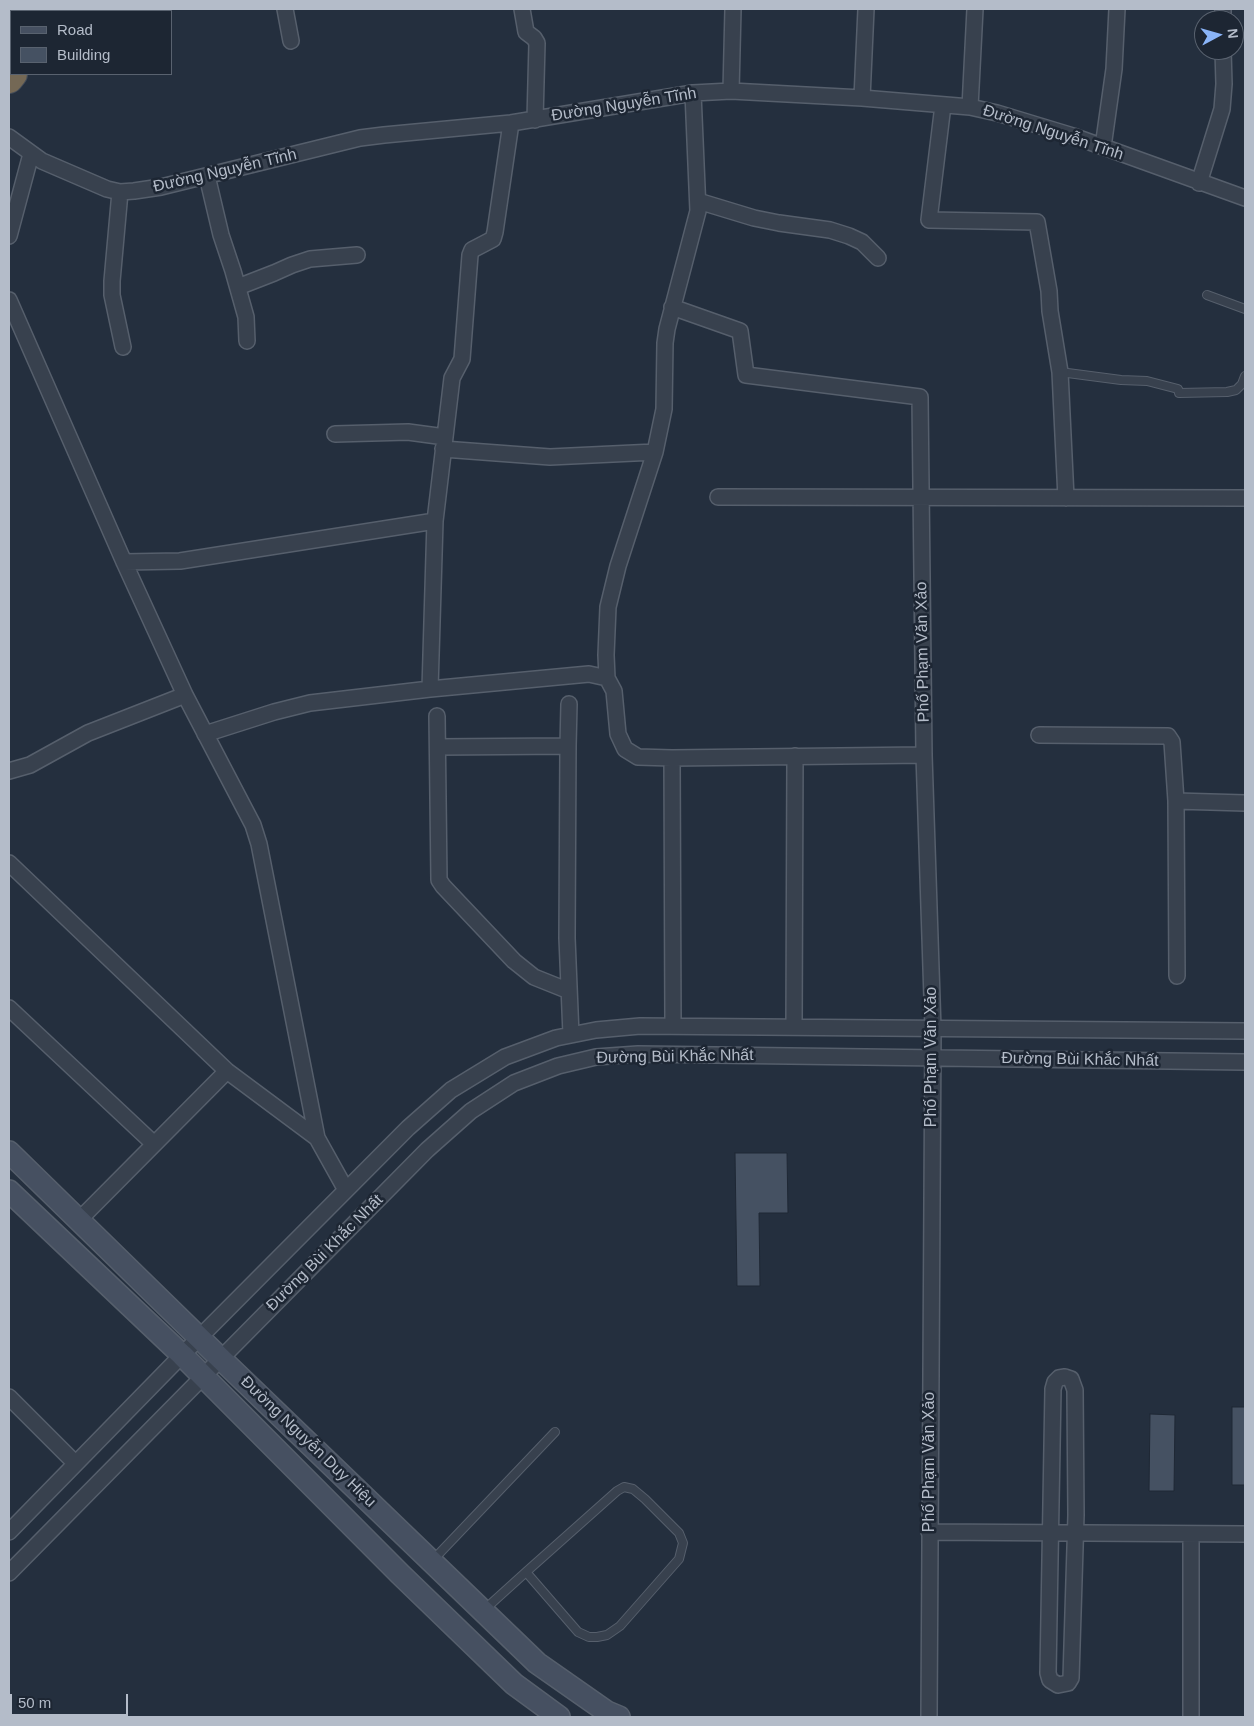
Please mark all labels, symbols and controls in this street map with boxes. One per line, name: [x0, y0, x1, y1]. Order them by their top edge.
legend: [10, 10, 172, 75]
north arrow: [1194, 10, 1244, 60]
text: Road: [57, 21, 93, 38]
text: N: [1224, 28, 1241, 39]
text: Building: [57, 46, 110, 63]
street label: Đường Nguyễn Tĩnh: [550, 84, 698, 126]
street label: Đường Nguyễn Tĩnh: [980, 101, 1126, 165]
street label: Đường Nguyễn Tĩnh: [151, 145, 299, 197]
street label: Phố Phạm Văn Xảo: [912, 582, 934, 722]
street label: Phố Phạm Văn Xảo: [922, 987, 942, 1127]
street label: Đường Bùi Khắc Nhất: [596, 1046, 754, 1068]
street label: Đường Bùi Khắc Nhất: [1001, 1049, 1159, 1071]
street label: Đường Bùi Khắc Nhất: [263, 1191, 387, 1315]
street label: Đường Nguyễn Duy Hiệu: [236, 1372, 380, 1512]
street label: Phố Phạm Văn Xảo: [920, 1392, 940, 1532]
scale bar: [12, 1684, 130, 1716]
text: 50 m: [18, 1694, 51, 1711]

